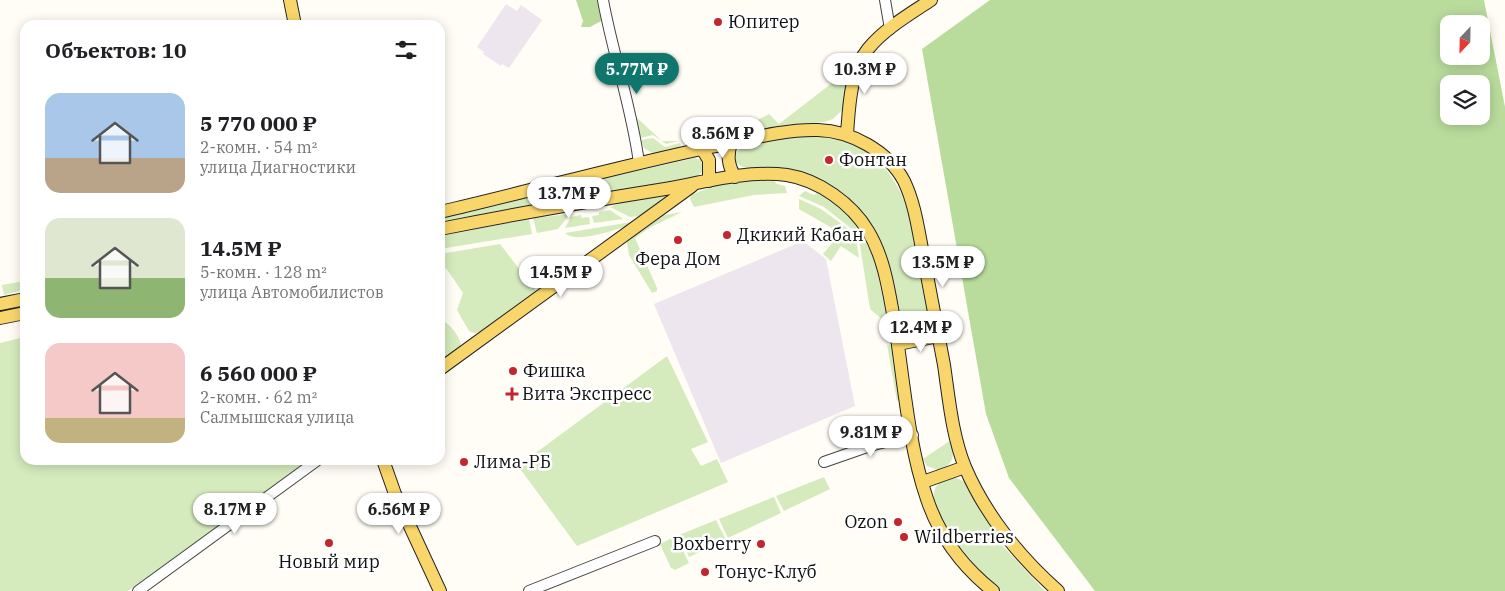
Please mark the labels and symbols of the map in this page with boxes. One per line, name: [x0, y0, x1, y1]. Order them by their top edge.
place label: Юпитер: [728, 10, 800, 33]
north arrow: [1440, 15, 1490, 65]
marker: Юпитер: [712, 16, 724, 28]
pin: 5.77M ₽: [591, 52, 683, 95]
pin: 10.3M ₽: [819, 52, 911, 95]
pin: 8.56M ₽: [677, 116, 769, 159]
place label: Фонтан: [839, 148, 907, 171]
marker: Фонтан: [823, 154, 835, 166]
pin: 13.7M ₽: [523, 176, 615, 219]
place label: Дкикий Кабан: [737, 223, 864, 246]
marker: Дкикий Кабан: [721, 229, 733, 241]
marker: Фера Дом: [672, 234, 684, 246]
pin: 13.5M ₽: [897, 246, 989, 288]
place label: Фера Дом: [635, 247, 721, 270]
pin: 14.5M ₽: [515, 256, 607, 298]
pin: 12.4M ₽: [875, 310, 967, 353]
place label: Фишка: [523, 359, 586, 382]
marker: Фишка: [507, 365, 519, 377]
place label: Вита Экспресс: [522, 382, 652, 405]
marker: Вита Экспресс: [506, 388, 518, 400]
pin: 9.81M ₽: [825, 416, 917, 458]
place label: Лима-РБ: [474, 450, 551, 473]
marker: Лима-РБ: [458, 456, 470, 468]
pin: 8.17M ₽: [189, 492, 281, 535]
pin: 6.56M ₽: [353, 492, 445, 535]
place label: Ozon: [844, 510, 888, 533]
marker: Ozon: [892, 516, 904, 528]
place label: Wildberries: [914, 525, 1014, 548]
marker: Wildberries: [898, 531, 910, 543]
place label: Boxberry: [672, 532, 751, 555]
marker: Новый мир: [323, 537, 335, 549]
marker: Boxberry: [755, 538, 767, 550]
place label: Новый мир: [278, 550, 380, 573]
place label: Тонус-Клуб: [715, 560, 817, 583]
marker: Тонус-Клуб: [699, 566, 711, 578]

